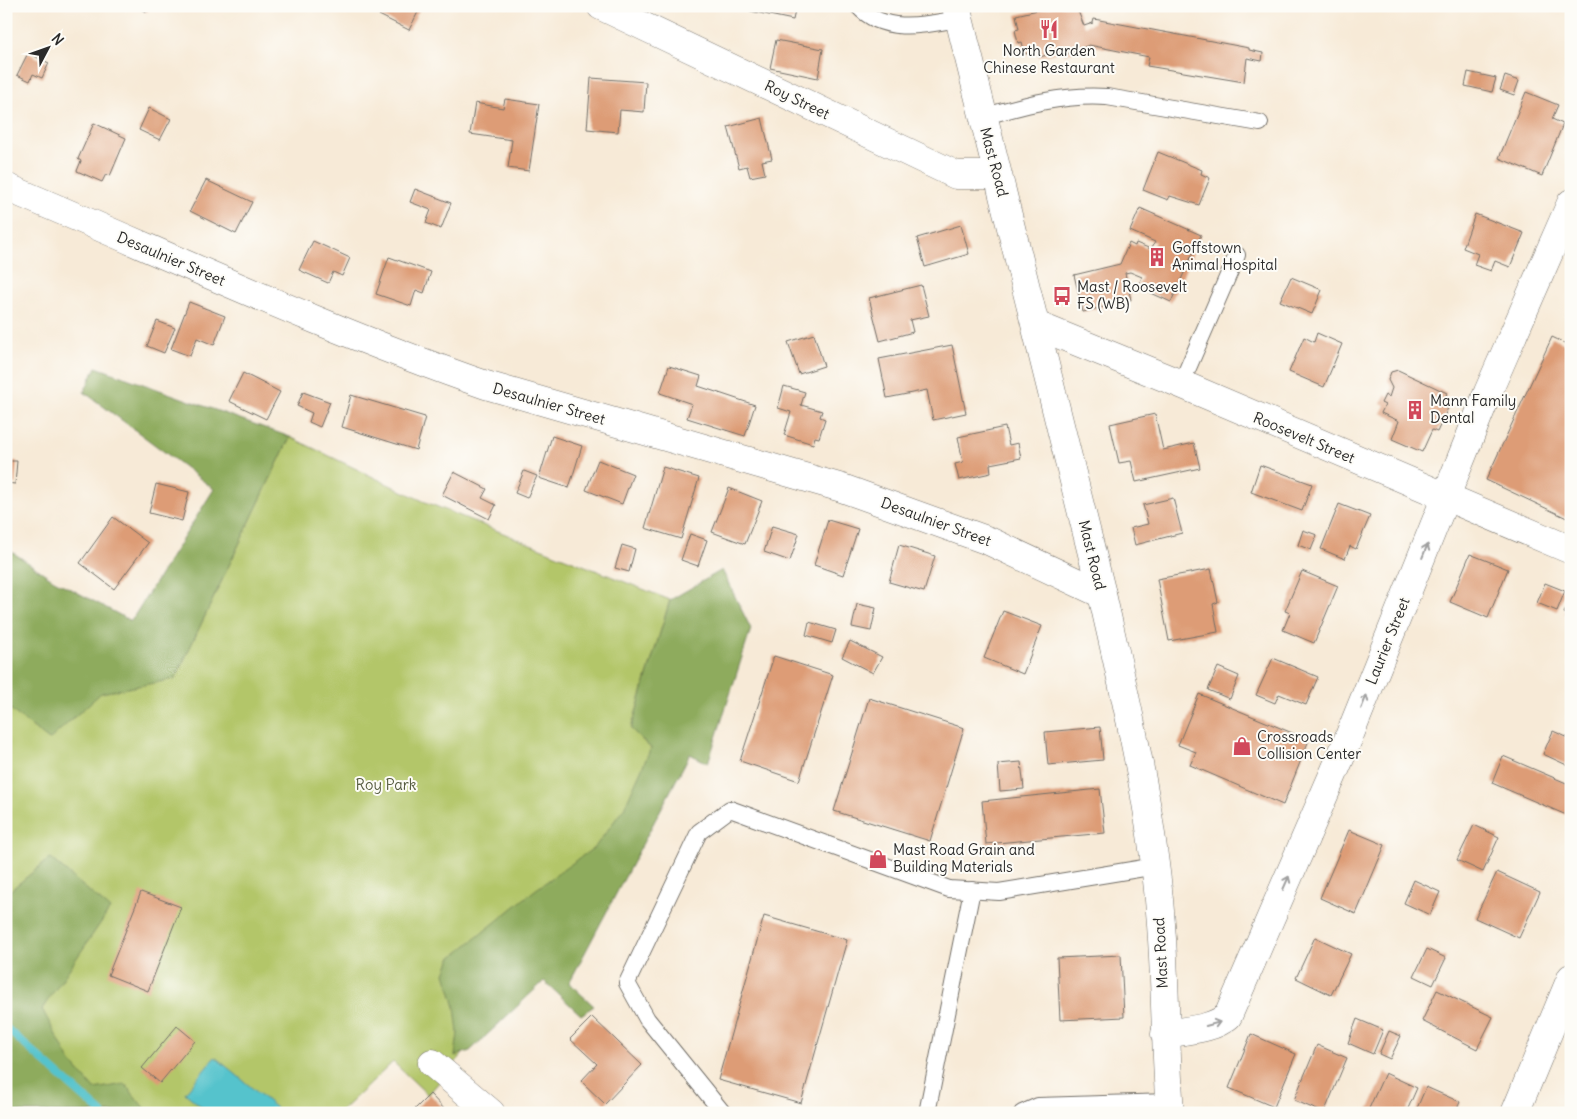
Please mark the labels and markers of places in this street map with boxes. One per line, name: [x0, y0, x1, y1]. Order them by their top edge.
restaurant icon: North Garden Chinese Restaurant: [1038, 18, 1060, 40]
place label: North Garden Chinese Restaurant: [983, 41, 1115, 77]
place label: Goffstown Animal Hospital: [1172, 238, 1277, 274]
building icon: Goffstown Animal Hospital: [1146, 246, 1168, 268]
place label: Mast / Roosevelt FS (WB): [1077, 277, 1187, 313]
bus stop icon: Mast / Roosevelt FS (WB): [1051, 285, 1073, 307]
place label: Mann Family Dental: [1430, 391, 1516, 427]
building icon: Mann Family Dental: [1404, 399, 1426, 421]
place label: Crossroads Collision Center: [1257, 727, 1361, 763]
shop icon: Crossroads Collision Center: [1231, 735, 1253, 757]
place label: Mast Road Grain and Building Materials: [893, 840, 1035, 876]
shop icon: Mast Road Grain and Building Materials: [867, 848, 889, 870]

